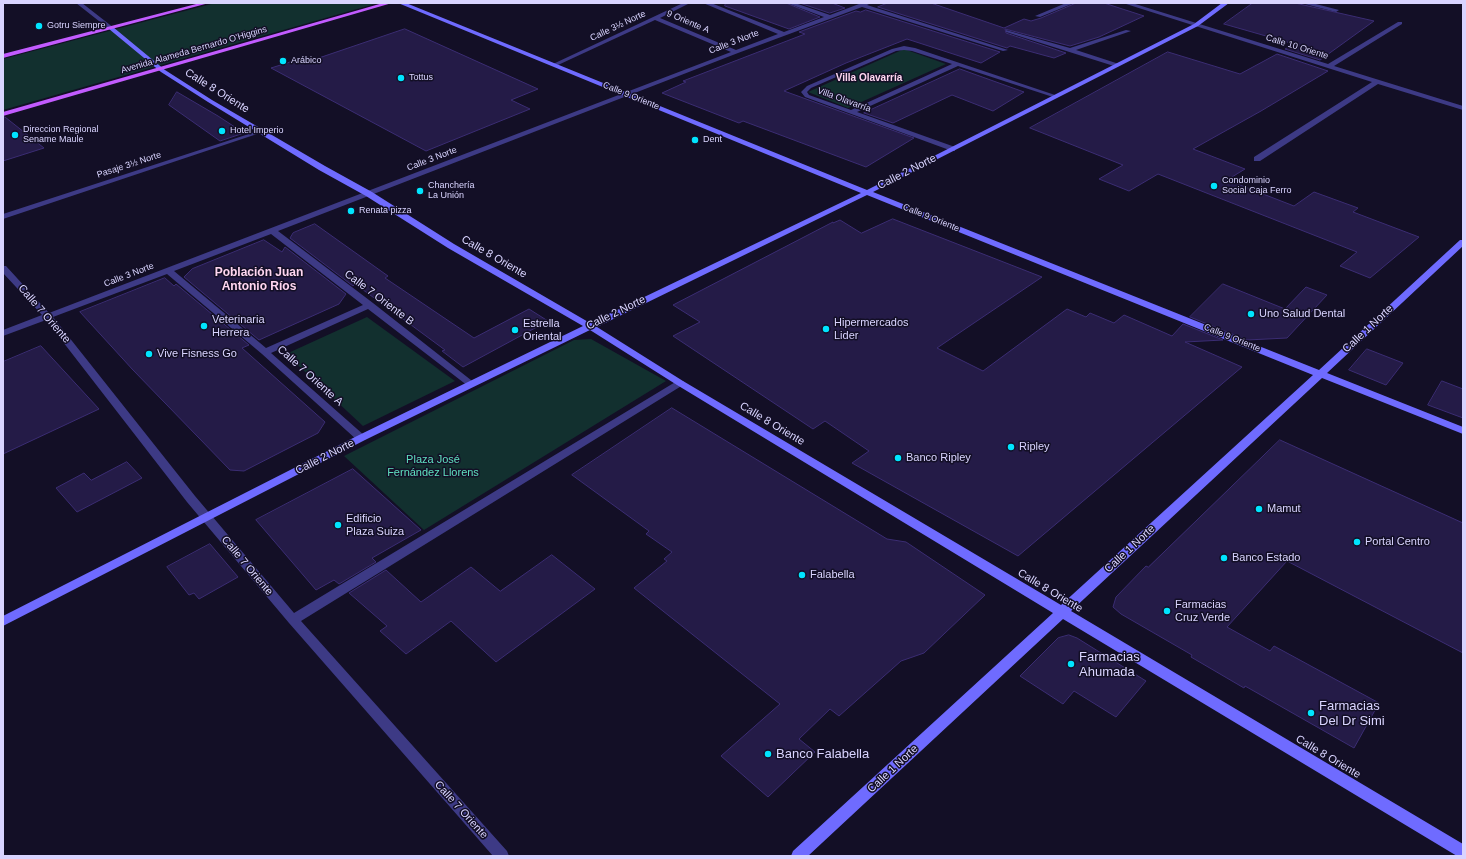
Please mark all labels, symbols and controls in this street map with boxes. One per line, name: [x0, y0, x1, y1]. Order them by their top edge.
street label: Calle 3½ Norte: [589, 8, 647, 44]
street label: 9 Oriente A: [665, 8, 711, 36]
marker: Gotru Siempre: [34, 21, 44, 31]
place label: Gotru Siempre: [47, 21, 106, 31]
street label: Avenida Alameda Bernardo O'Higgins: [120, 24, 268, 76]
street label: Calle 3 Norte: [708, 28, 760, 56]
street label: Calle 10 Oriente: [1264, 32, 1330, 62]
marker: Arábico: [278, 56, 288, 66]
place label: Arábico: [291, 56, 322, 66]
street label: Calle 8 Oriente: [182, 66, 252, 116]
district label: Villa Olavarría: [836, 72, 902, 84]
marker: Tottus: [396, 73, 406, 83]
place label: Tottus: [409, 73, 433, 83]
street label: Calle 9 Oriente: [601, 80, 661, 112]
street label: Villa Olavarría: [816, 85, 872, 115]
place label: Direccion Regional Sename Maule: [23, 125, 99, 146]
marker: Hotel Imperio: [217, 126, 227, 136]
place label: Hotel Imperio: [230, 126, 284, 136]
marker: Direccion Regional Sename Maule: [10, 130, 20, 140]
marker: Dent: [690, 135, 700, 145]
place label: Dent: [703, 135, 722, 145]
street label: Calle 3 Norte: [406, 145, 458, 173]
street label: Pasaje 3½ Norte: [95, 150, 163, 180]
street label: Calle 2 Norte: [875, 152, 939, 192]
place label: Condominio Social Caja Ferro: [1222, 176, 1292, 197]
place label: Chanchería La Unión: [428, 181, 475, 202]
marker: Condominio Social Caja Ferro: [1209, 181, 1219, 191]
marker: Chanchería La Unión: [415, 186, 425, 196]
street label: Calle 9 Oriente: [901, 202, 961, 234]
marker: Renata pizza: [346, 206, 356, 216]
place label: Renata pizza: [359, 206, 412, 216]
street label: Calle 8 Oriente: [459, 233, 529, 281]
street label: Calle 3 Norte: [103, 261, 155, 289]
district label: Población Juan Antonio Ríos: [215, 266, 303, 294]
street label: Calle 7 Oriente B: [342, 268, 416, 328]
street label: Calle 7 Oriente: [15, 282, 73, 346]
street label: Calle 2 Norte: [584, 293, 648, 333]
street label: Calle 1 Norte: [1340, 302, 1396, 356]
place label: Uno Salud Dental: [1259, 307, 1345, 321]
marker: Uno Salud Dental: [1246, 309, 1256, 319]
place label: Veterinaria Herrera: [212, 313, 265, 339]
place label: Hipermercados Lider: [834, 316, 909, 342]
place label: Estrella Oriental: [523, 317, 562, 343]
marker: Veterinaria Herrera: [199, 321, 209, 331]
street label: Calle 9 Oriente: [1202, 322, 1262, 354]
marker: Hipermercados Lider: [821, 324, 831, 334]
marker: Estrella Oriental: [510, 325, 520, 335]
street label: Calle 7 Oriente A: [274, 343, 346, 409]
place label: Vive Fisness Go: [157, 347, 237, 361]
marker: Vive Fisness Go: [144, 349, 154, 359]
street label: Calle 8 Oriente: [737, 399, 807, 449]
street label: Calle 2 Norte: [293, 437, 357, 477]
place label: Ripley: [1019, 440, 1050, 454]
marker: Ripley: [1006, 442, 1016, 452]
place label: Banco Ripley: [906, 451, 971, 465]
park label: Plaza José Fernández Llorens: [387, 453, 479, 479]
marker: Banco Ripley: [893, 453, 903, 463]
place label: Mamut: [1267, 502, 1301, 516]
marker: Mamut: [1254, 504, 1264, 514]
place label: Edificio Plaza Suiza: [346, 512, 404, 538]
marker: Edificio Plaza Suiza: [333, 520, 343, 530]
street label: Calle 1 Norte: [1102, 522, 1158, 576]
street label: Calle 7 Oriente: [218, 534, 276, 598]
place label: Portal Centro: [1365, 535, 1430, 549]
marker: Portal Centro: [1352, 537, 1362, 547]
place label: Banco Estado: [1232, 551, 1300, 565]
marker: Banco Estado: [1219, 553, 1229, 563]
street label: Calle 8 Oriente: [1015, 566, 1085, 616]
place label: Falabella: [810, 568, 855, 582]
marker: Falabella: [797, 570, 807, 580]
place label: Farmacias Cruz Verde: [1175, 598, 1230, 624]
marker: Farmacias Cruz Verde: [1162, 606, 1172, 616]
place label: Farmacias Ahumada: [1079, 649, 1140, 680]
marker: Farmacias Ahumada: [1066, 659, 1076, 669]
place label: Farmacias Del Dr Simi: [1319, 698, 1385, 729]
marker: Farmacias Del Dr Simi: [1306, 708, 1316, 718]
street label: Calle 8 Oriente: [1293, 732, 1363, 782]
street label: Calle 1 Norte: [865, 742, 921, 796]
place label: Banco Falabella: [776, 746, 869, 762]
marker: Banco Falabella: [763, 749, 773, 759]
street label: Calle 7 Oriente: [432, 778, 490, 842]

